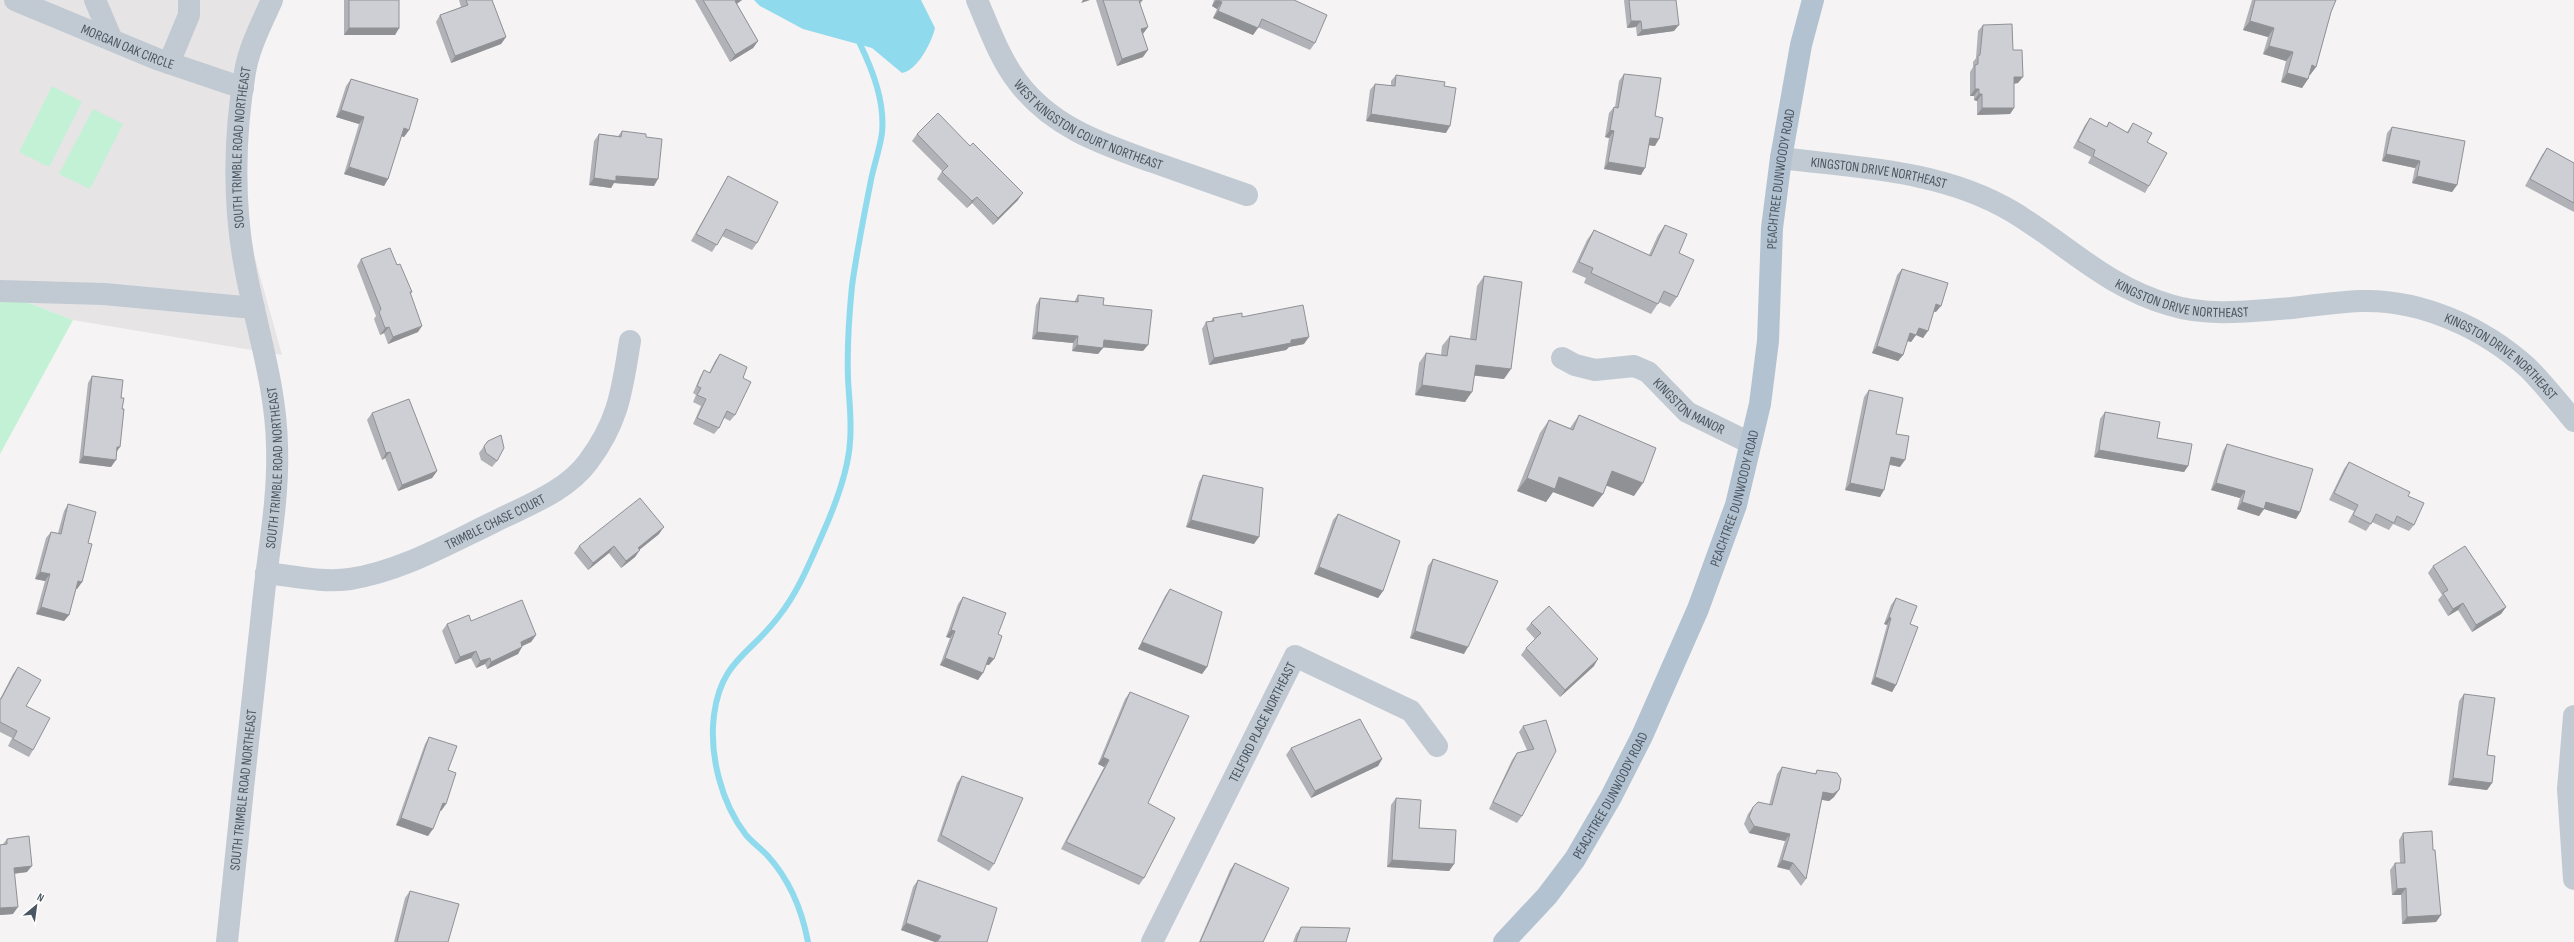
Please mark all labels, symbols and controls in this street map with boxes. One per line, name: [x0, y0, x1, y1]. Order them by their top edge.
street label: MORGAN OAK CIRCLE: [78, 20, 177, 73]
street label: SOUTH TRIMBLE ROAD NORTHEAST: [228, 65, 255, 229]
street label: WEST KINGSTON COURT NORTHEAST: [1010, 76, 1165, 174]
street label: PEACHTREE DUNWOODY ROAD: [1763, 107, 1799, 250]
street label: KINGSTON DRIVE NORTHEAST: [1810, 154, 1949, 192]
street label: KINGSTON DRIVE NORTHEAST: [2112, 275, 2249, 321]
street label: KINGSTON DRIVE NORTHEAST: [2442, 309, 2561, 404]
street label: KINGSTON MANOR: [1649, 375, 1728, 438]
street label: SOUTH TRIMBLE ROAD NORTHEAST: [262, 385, 286, 550]
street label: PEACHTREE DUNWOODY ROAD: [1706, 428, 1763, 569]
street label: TRIMBLE CHASE COURT: [442, 490, 548, 554]
street label: TELFORD PLACE NORTHEAST: [1225, 659, 1300, 785]
street label: SOUTH TRIMBLE ROAD NORTHEAST: [226, 708, 260, 871]
street label: PEACHTREE DUNWOODY ROAD: [1569, 729, 1652, 862]
north arrow: [16, 886, 56, 926]
text: N: [35, 891, 46, 905]

